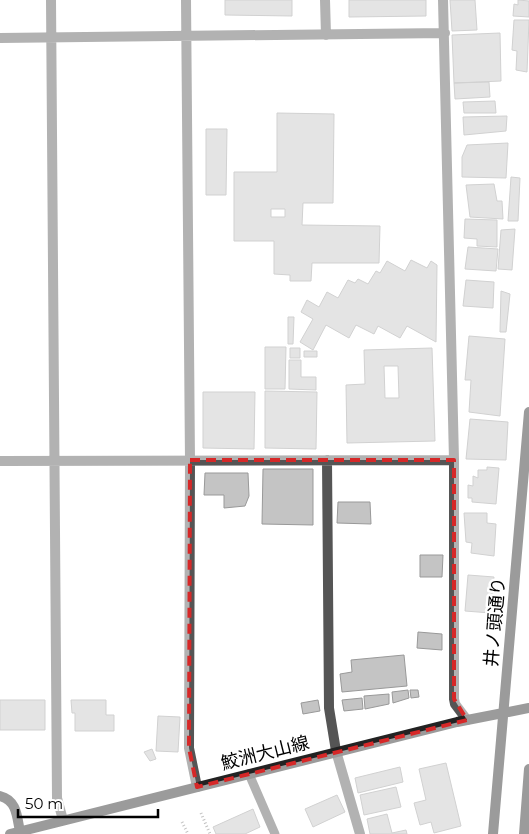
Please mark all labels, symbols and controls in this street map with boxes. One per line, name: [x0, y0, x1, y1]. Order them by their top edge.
street label: 井ノ頭通り: [480, 576, 510, 668]
street label: 鮫洲大山線: [219, 731, 311, 775]
scale bar: [18, 786, 158, 818]
text: 50 m: [25, 794, 63, 813]

